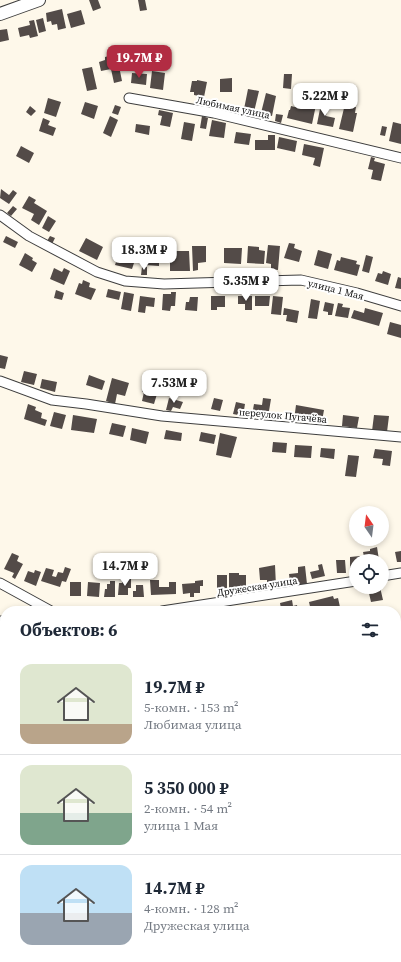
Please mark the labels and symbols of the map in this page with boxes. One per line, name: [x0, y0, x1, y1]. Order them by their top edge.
pin: 19.7M ₽: [102, 45, 176, 79]
pin: 5.22M ₽: [288, 83, 362, 117]
street label: Любимая улица: [195, 93, 272, 122]
pin: 18.3M ₽: [107, 237, 181, 271]
pin: 5.35M ₽: [209, 268, 283, 302]
street label: улица 1 Мая: [307, 276, 365, 303]
pin: 7.53M ₽: [137, 370, 211, 404]
street label: переулок Пугачёва: [238, 405, 328, 426]
north arrow: [349, 506, 389, 546]
pin: 14.7M ₽: [88, 553, 162, 587]
street label: Дружеская улица: [216, 574, 299, 599]

